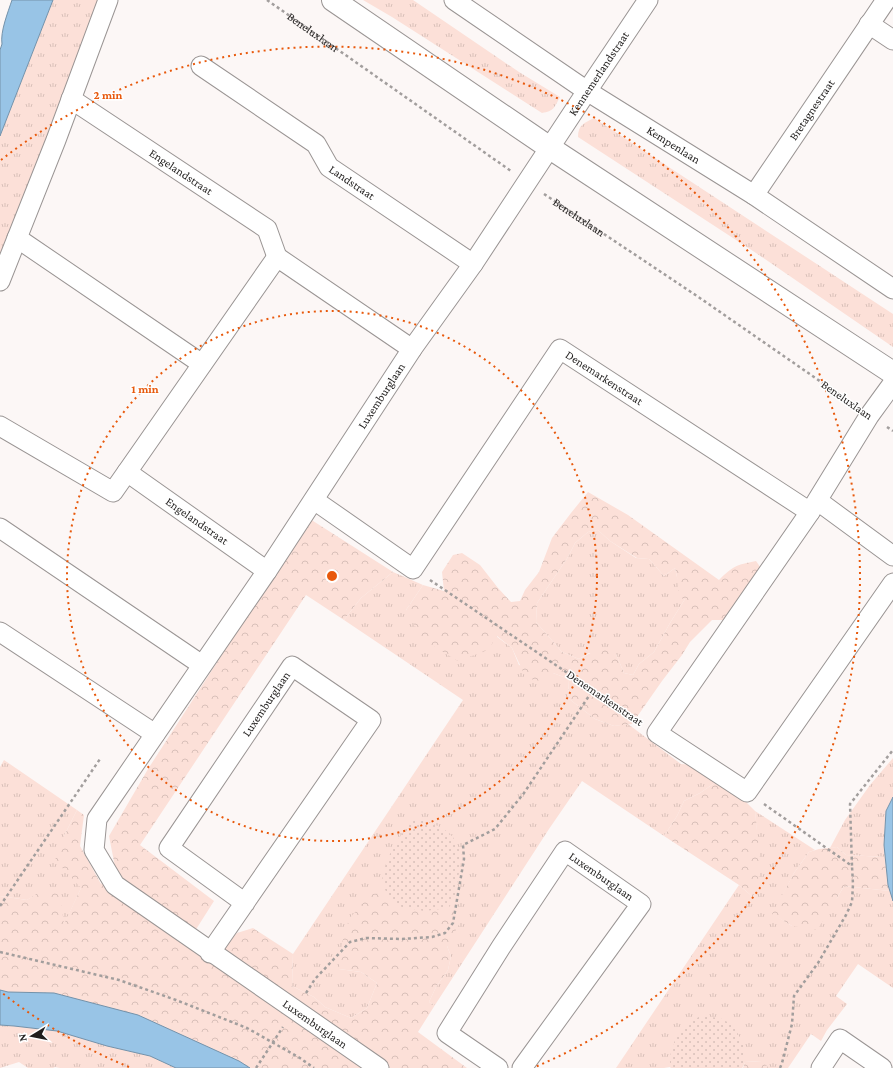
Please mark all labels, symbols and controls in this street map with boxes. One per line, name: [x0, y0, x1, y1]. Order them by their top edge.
street label: Beneluxlaan: [284, 9, 342, 55]
street label: Kennemerlandstraat: [566, 28, 633, 118]
street label: Bretagnestraat: [786, 76, 838, 143]
text: 2 min: [94, 88, 123, 102]
street label: Kempenlaan: [644, 123, 703, 167]
street label: Engelandstraat: [147, 146, 216, 199]
street label: Landstraat: [326, 162, 378, 203]
street label: Beneluxlaan: [550, 195, 608, 240]
street label: Denemarkenstraat: [563, 347, 646, 409]
street label: Luxemburglaan: [355, 360, 408, 431]
street label: Beneluxlaan: [819, 377, 876, 423]
text: 1 min: [131, 382, 159, 396]
street label: Engelandstraat: [163, 494, 232, 548]
centre of rings: [325, 569, 339, 583]
street label: Denemarkenstraat: [564, 667, 647, 729]
street label: Luxemburglaan: [239, 668, 293, 739]
street label: Luxemburglaan: [566, 849, 637, 904]
street label: Luxemburglaan: [280, 997, 350, 1052]
north arrow: [12, 1016, 52, 1056]
text: N: [16, 1033, 29, 1042]

